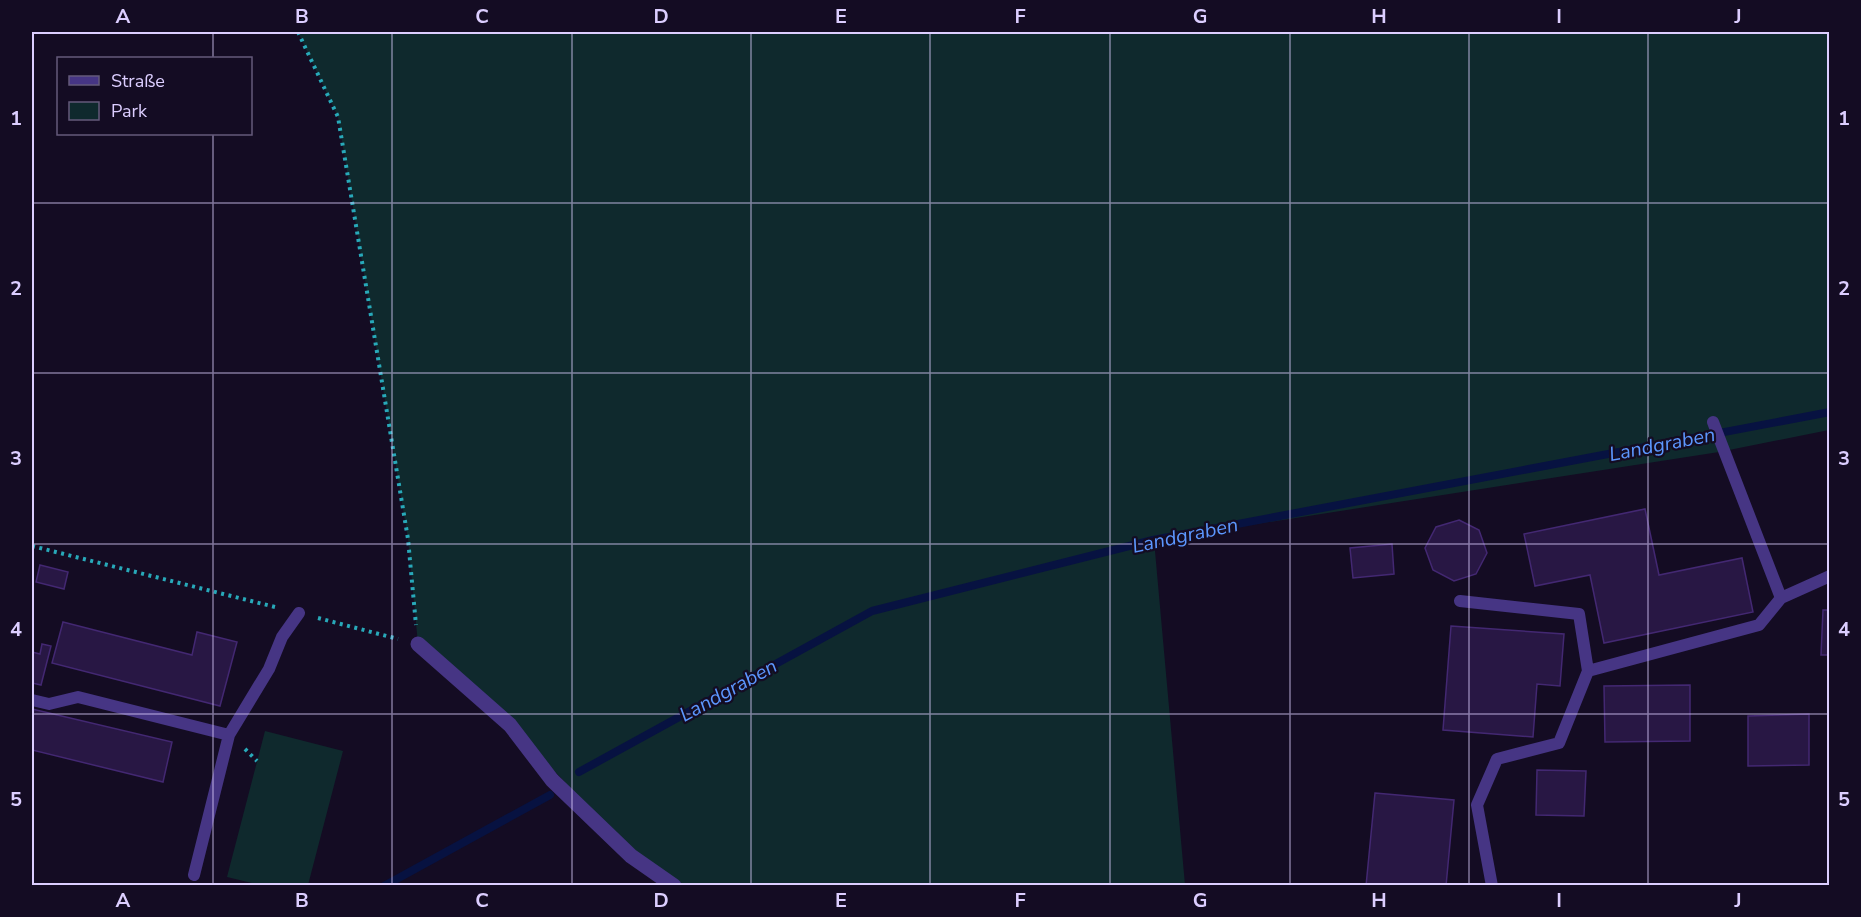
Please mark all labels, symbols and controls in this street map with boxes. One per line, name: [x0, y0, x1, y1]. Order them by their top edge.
text: A: [116, 3, 131, 30]
text: B: [295, 3, 309, 30]
text: C: [475, 3, 489, 30]
text: D: [653, 3, 669, 30]
text: E: [835, 3, 847, 30]
text: F: [1014, 3, 1026, 30]
text: G: [1193, 3, 1207, 30]
text: H: [1371, 3, 1387, 30]
text: I: [1556, 3, 1562, 30]
text: J: [1733, 3, 1742, 30]
legend: [57, 57, 252, 135]
text: Straße: [111, 69, 165, 93]
text: Park: [111, 99, 148, 123]
text: 1: [10, 105, 22, 132]
text: 1: [1838, 105, 1850, 132]
text: 2: [10, 275, 22, 302]
text: 2: [1838, 275, 1850, 302]
water label: Landgraben: [1607, 421, 1717, 468]
text: 3: [10, 445, 22, 472]
text: 3: [1838, 445, 1850, 472]
water label: Landgraben: [1130, 511, 1241, 560]
text: 4: [10, 616, 22, 643]
text: 4: [1838, 616, 1850, 643]
water label: Landgraben: [675, 653, 782, 728]
text: 5: [10, 786, 22, 813]
text: 5: [1838, 786, 1850, 813]
text: A: [116, 887, 131, 914]
text: B: [295, 887, 309, 914]
text: C: [475, 887, 489, 914]
text: D: [653, 887, 669, 914]
text: E: [835, 887, 847, 914]
text: F: [1014, 887, 1026, 914]
text: G: [1193, 887, 1207, 914]
text: H: [1371, 887, 1387, 914]
text: I: [1556, 887, 1562, 914]
text: J: [1733, 887, 1742, 914]

